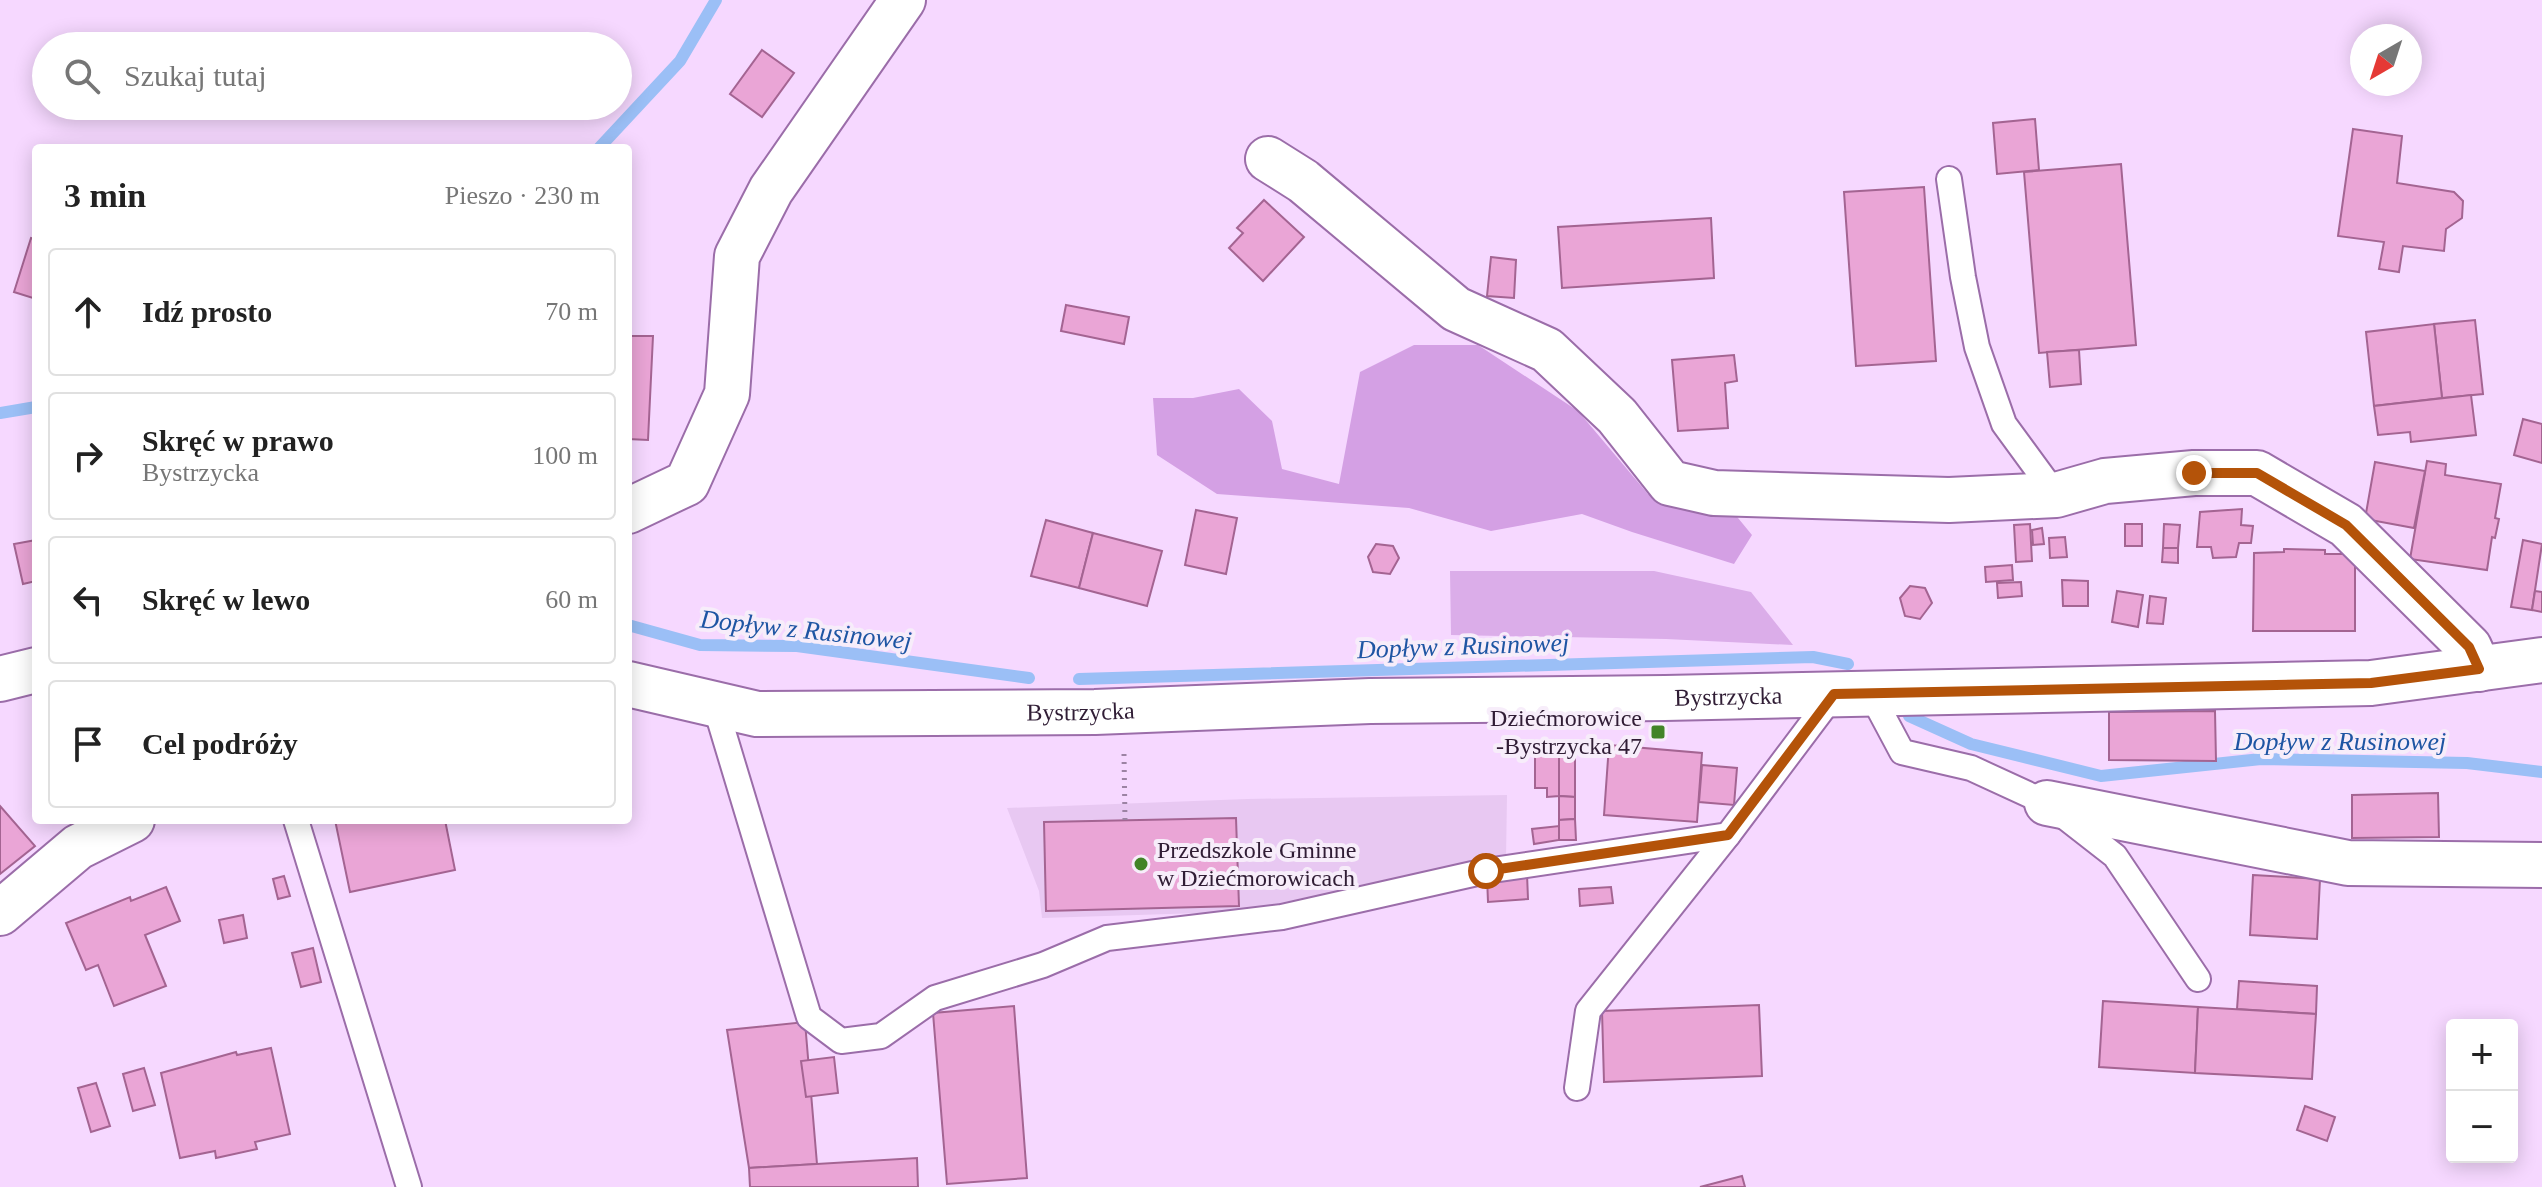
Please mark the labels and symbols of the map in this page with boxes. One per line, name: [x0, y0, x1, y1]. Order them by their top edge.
north arrow: [2350, 24, 2422, 96]
route end: [2176, 455, 2212, 491]
water label: Dopływ z Rusinowej: [698, 604, 913, 656]
water label: Dopływ z Rusinowej: [1355, 628, 1570, 664]
street label: Bystrzycka: [1674, 683, 1783, 711]
street label: Bystrzycka: [1026, 697, 1135, 725]
place label: Dziećmorowice -Bystrzycka 47: [1490, 705, 1642, 759]
marker: Dziećmorowice -Bystrzycka 47: [1649, 723, 1667, 741]
water label: Dopływ z Rusinowej: [2233, 727, 2446, 756]
place label: Przedszkole Gminne w Dziećmorowicach: [1157, 837, 1356, 891]
route start: [1468, 853, 1504, 889]
marker: Przedszkole Gminne w Dziećmorowicach: [1132, 855, 1150, 873]

